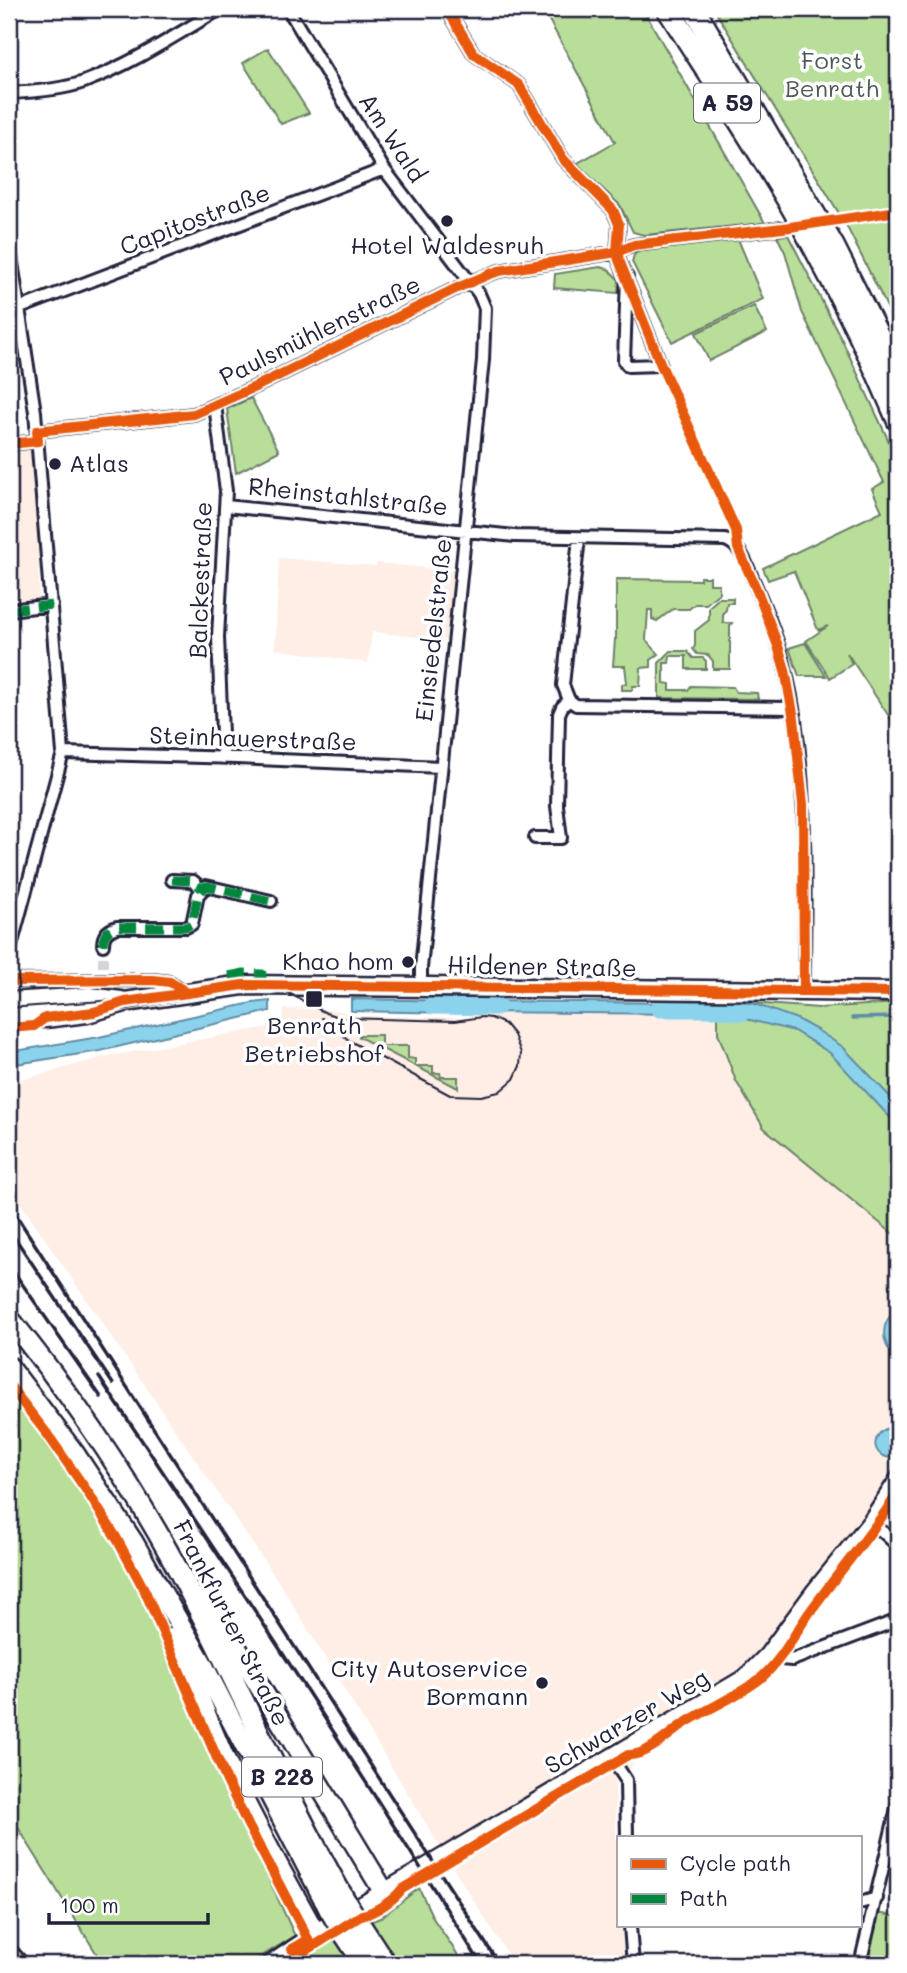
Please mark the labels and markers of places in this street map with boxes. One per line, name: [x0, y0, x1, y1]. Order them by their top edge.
marker: Hotel Waldesruh: [439, 213, 455, 229]
place label: Hotel Waldesruh: [351, 229, 543, 260]
place label: Atlas: [69, 447, 129, 478]
marker: Atlas: [47, 456, 63, 472]
place label: Khao hom: [282, 945, 394, 976]
marker: Khao hom: [400, 954, 416, 970]
marker: Benrath Betriebshof: [304, 989, 324, 1009]
place label: Benrath Betriebshof: [245, 1009, 384, 1068]
place label: City Autoservice Bormann: [331, 1652, 528, 1711]
marker: City Autoservice Bormann: [534, 1675, 550, 1691]

